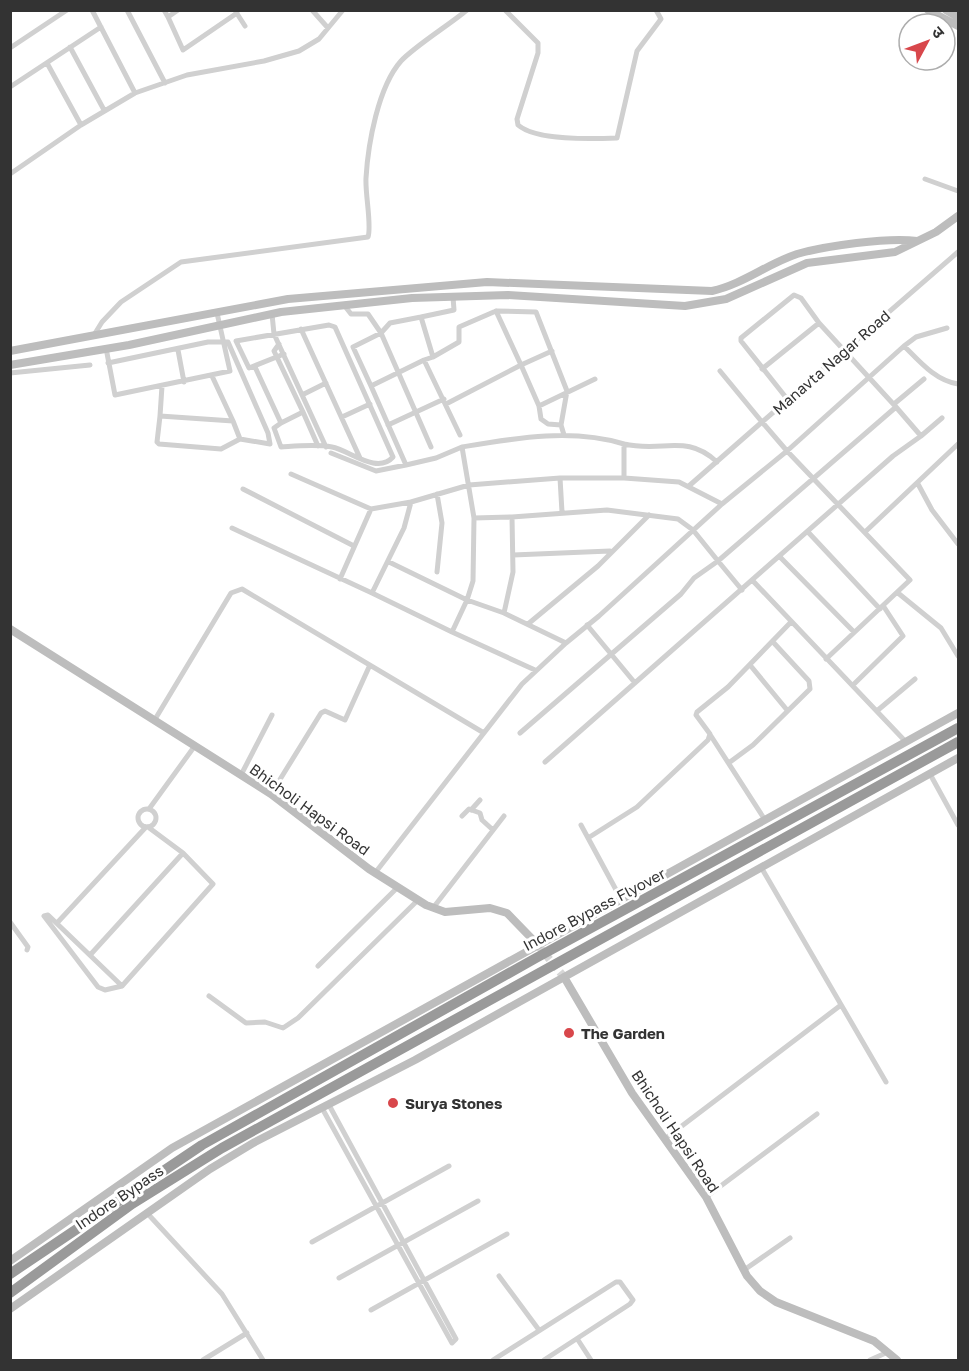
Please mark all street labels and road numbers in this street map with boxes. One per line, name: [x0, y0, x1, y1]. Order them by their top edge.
street label: Manavta Nagar Road: [769, 306, 893, 418]
street label: Bhicholi Hapsi Road: [247, 759, 373, 859]
street label: Indore Bypass Flyover: [520, 864, 668, 954]
street label: Bhicholi Hapsi Road: [628, 1066, 724, 1196]
street label: Indore Bypass: [72, 1161, 166, 1233]

